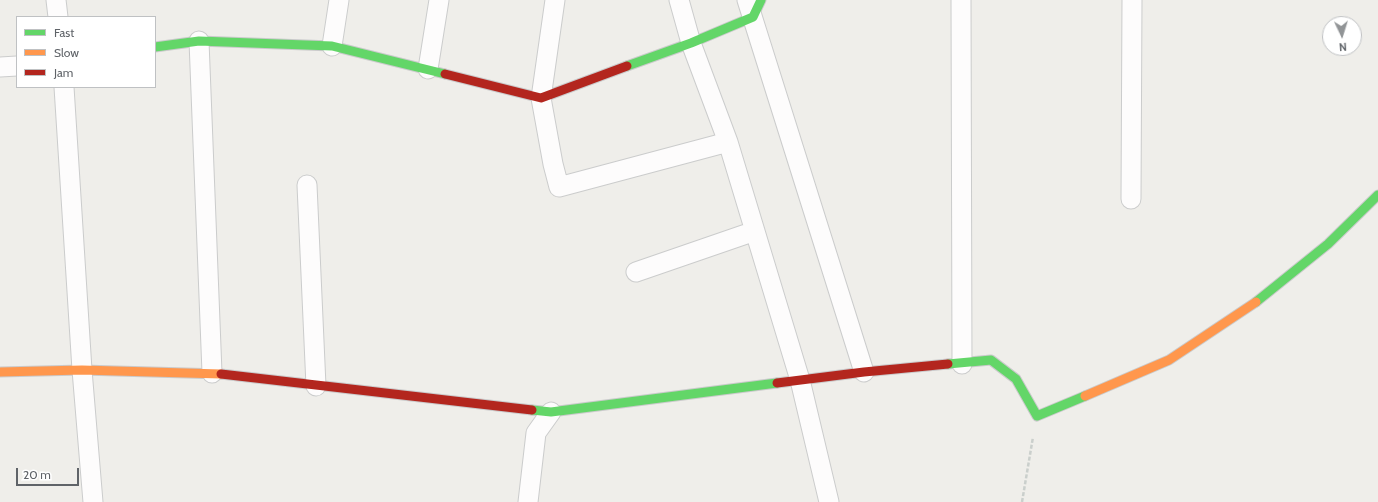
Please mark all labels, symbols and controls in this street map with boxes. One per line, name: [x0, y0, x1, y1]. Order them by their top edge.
legend: [16, 16, 156, 88]
north arrow: [1322, 16, 1362, 56]
text: Fast: [54, 25, 74, 40]
text: N: [1338, 40, 1347, 54]
text: Slow: [54, 45, 79, 60]
text: Jam: [54, 65, 73, 80]
scale bar: [18, 460, 81, 486]
text: 20 m: [23, 467, 51, 482]

